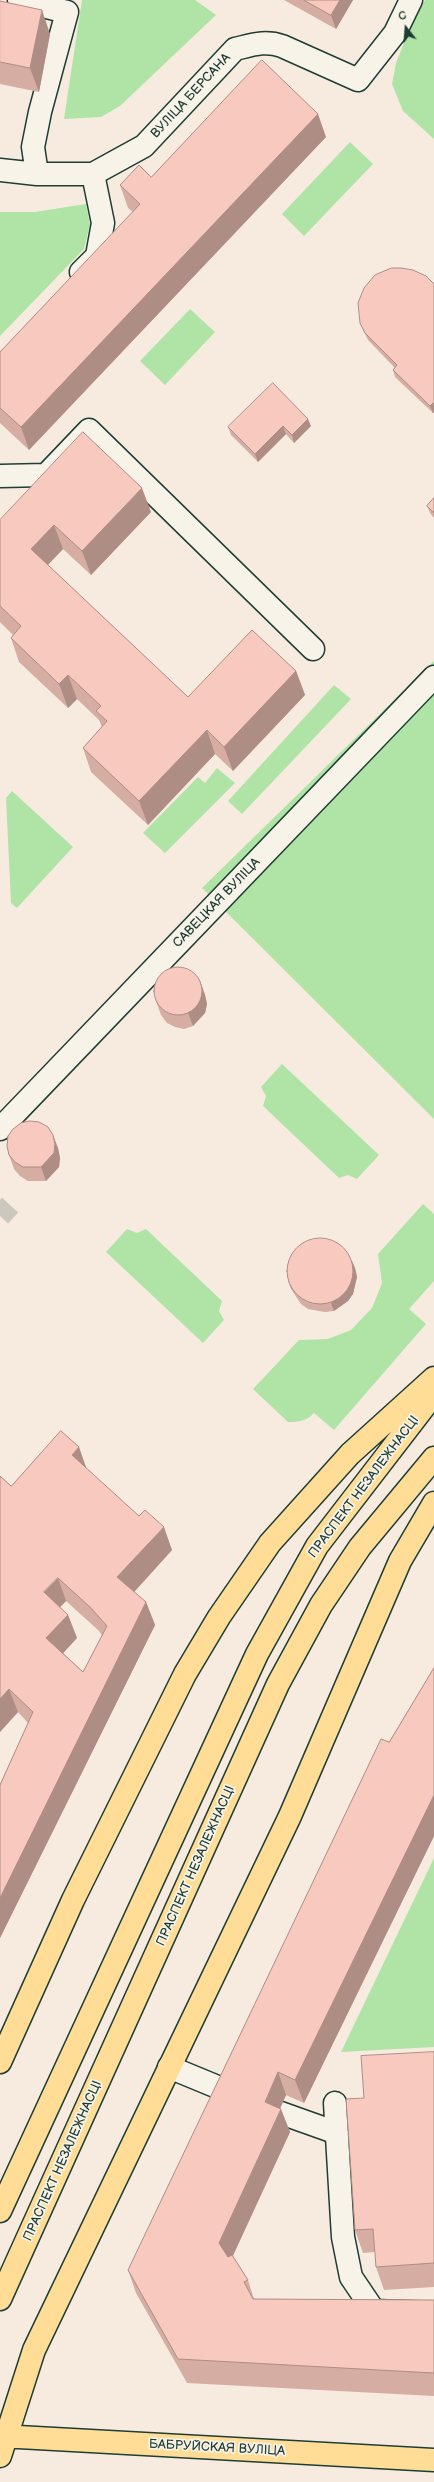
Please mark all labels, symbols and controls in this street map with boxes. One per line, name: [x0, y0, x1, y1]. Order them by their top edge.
north arrow: [386, 8, 426, 48]
text: С: [397, 9, 408, 23]
street label: ВУЛІЦА БЕРСАНА: [148, 50, 234, 142]
street label: САВЕЦКАЯ ВУЛІЦА: [170, 855, 264, 951]
street label: ПРАСПЕКТ НЕЗАЛЕЖНАСЦІ: [305, 1413, 423, 1561]
street label: ПРАСПЕКТ НЕЗАЛЕЖНАСЦІ: [153, 1783, 239, 1949]
street label: ПРАСПЕКТ НЕЗАЛЕЖНАСЦІ: [20, 2078, 106, 2244]
street label: БАБРУЙСКАЯ ВУЛІЦА: [148, 2437, 286, 2459]

